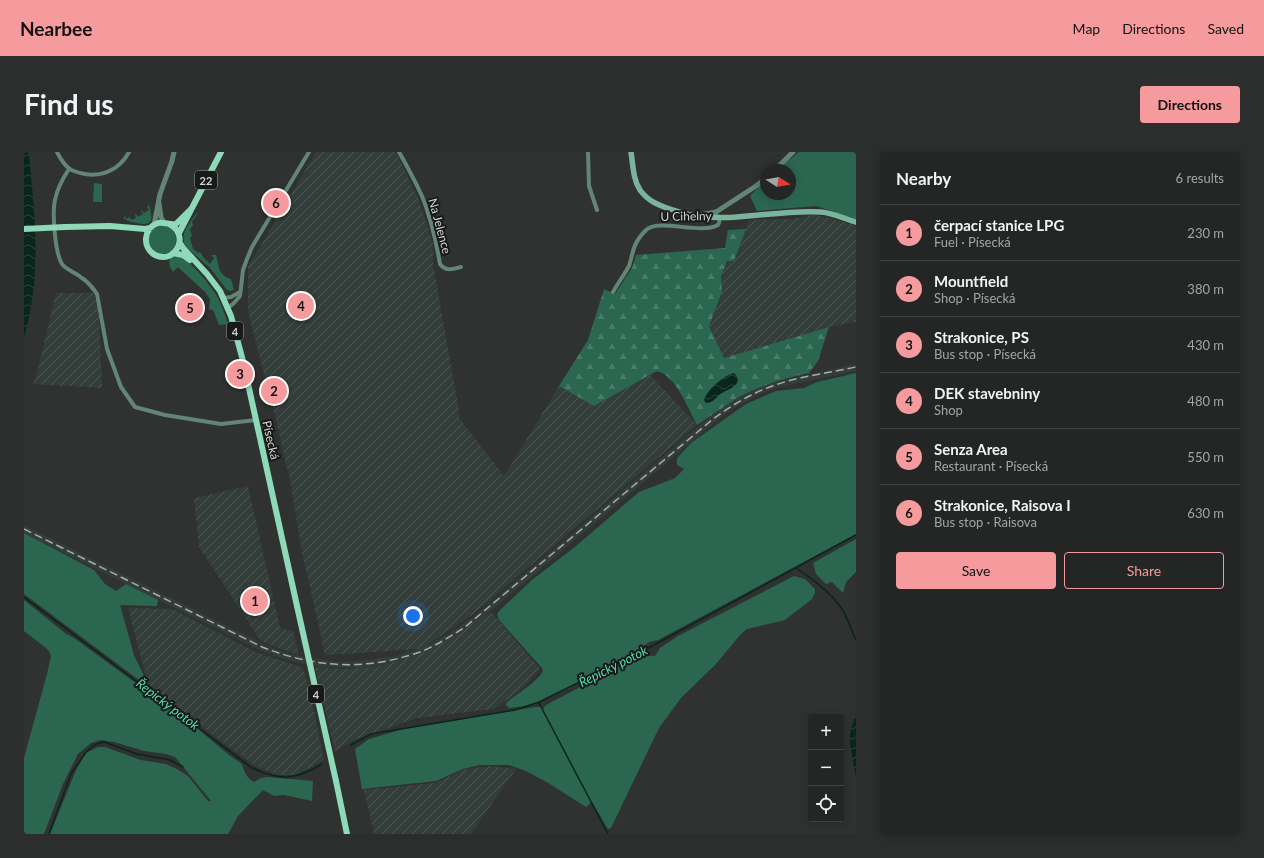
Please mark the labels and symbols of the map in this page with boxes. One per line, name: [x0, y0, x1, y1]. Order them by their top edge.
north arrow: [760, 164, 796, 200]
road number: 22: [195, 171, 217, 189]
pin: 6: [263, 188, 289, 218]
street label: Na Jelence: [425, 197, 455, 255]
street label: U Cihelny: [660, 208, 713, 224]
pin: 4: [288, 291, 314, 321]
pin: 5: [177, 293, 203, 323]
road number: 4: [227, 322, 243, 340]
pin: 3: [227, 359, 253, 389]
pin: 2: [261, 376, 287, 406]
street label: Písecká: [259, 419, 283, 461]
pin: 1: [242, 586, 268, 616]
your location: [403, 606, 423, 626]
water label: Řepický potok: [576, 641, 651, 690]
water label: Řepický potok: [133, 675, 204, 734]
road number: 4: [308, 685, 324, 703]

